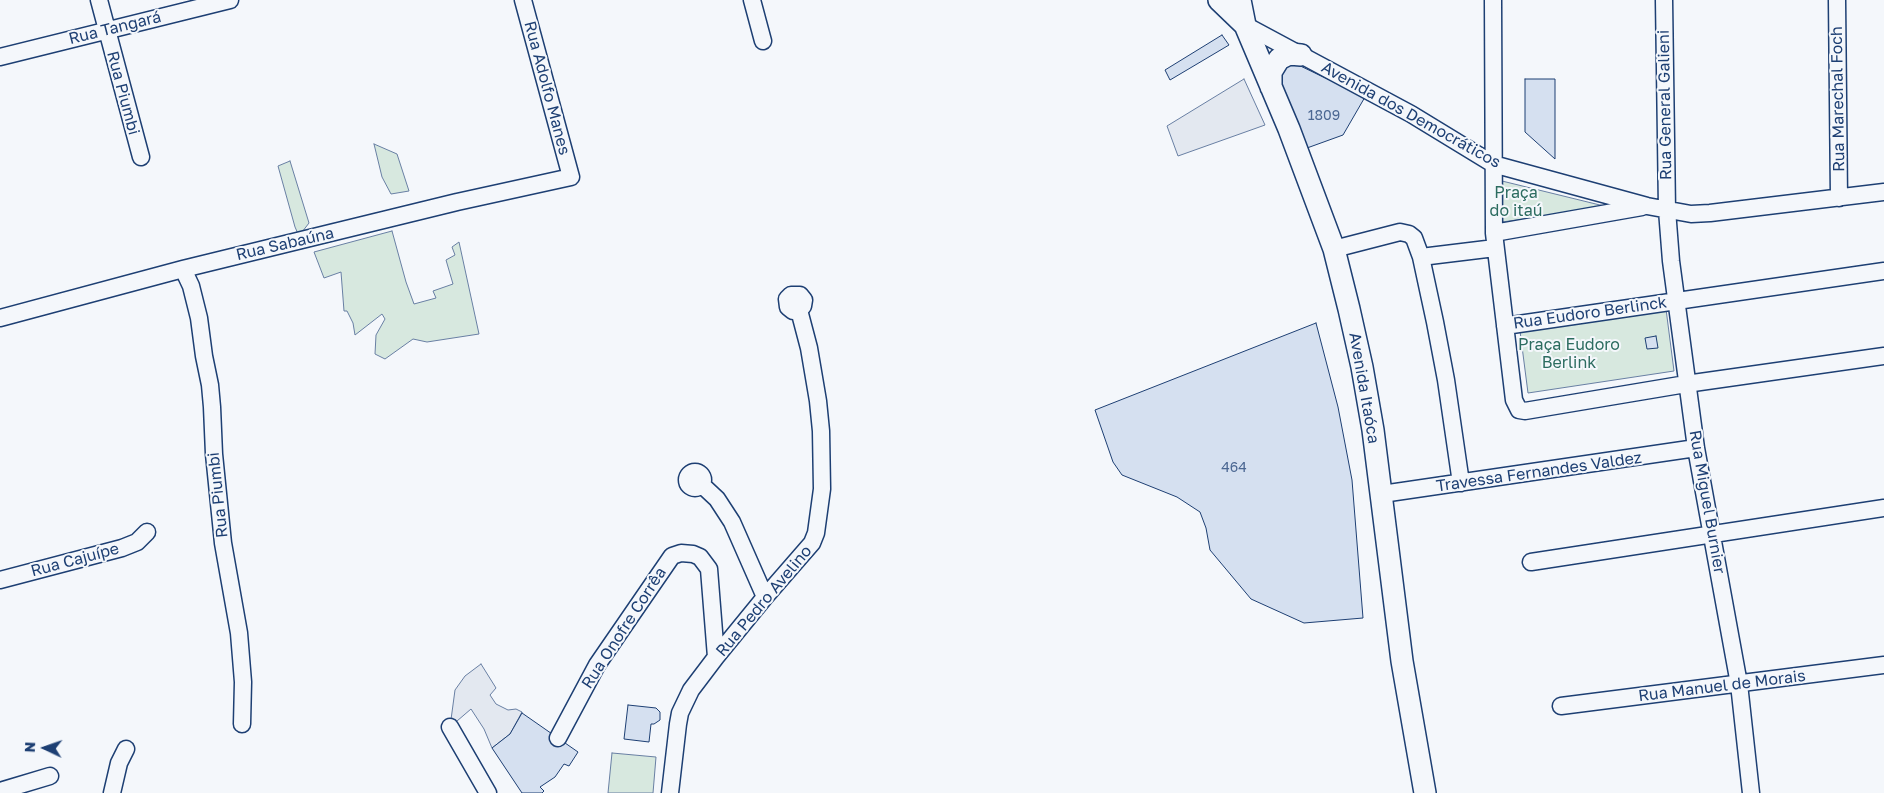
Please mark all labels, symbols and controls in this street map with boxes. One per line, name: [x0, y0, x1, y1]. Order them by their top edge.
street label: Rua Tangará: [67, 7, 163, 49]
street label: Rua Adolfo Manes: [520, 19, 574, 157]
street label: Rua Marechal Foch: [1827, 26, 1849, 172]
street label: Rua General Galieni: [1654, 30, 1676, 180]
street label: Rua Piumbi: [103, 49, 143, 137]
street label: Avenida dos Democráticos: [1318, 58, 1504, 172]
house number: 1809: [1308, 108, 1340, 124]
park label: Praça do itaú: [1490, 183, 1542, 221]
street label: Rua Sabaúna: [234, 223, 336, 265]
street label: Rua Eudoro Berlinck: [1512, 293, 1668, 333]
street label: Avenida Itaóca: [1345, 331, 1383, 445]
park label: Praça Eudoro Berlink: [1518, 335, 1620, 373]
street label: Rua Miguel Burnier: [1685, 429, 1729, 575]
street label: Travessa Fernandes Valdez: [1435, 448, 1643, 496]
street label: Rua Piumbi: [204, 451, 232, 539]
house number: 464: [1221, 460, 1247, 476]
street label: Rua Cajuípe: [29, 539, 121, 581]
street label: Rua Pedro Avelino: [712, 542, 816, 660]
street label: Rua Onofre Corrêa: [578, 564, 670, 692]
street label: Rua Manuel de Morais: [1637, 666, 1807, 706]
north arrow: [20, 723, 70, 773]
text: N: [21, 741, 38, 753]

